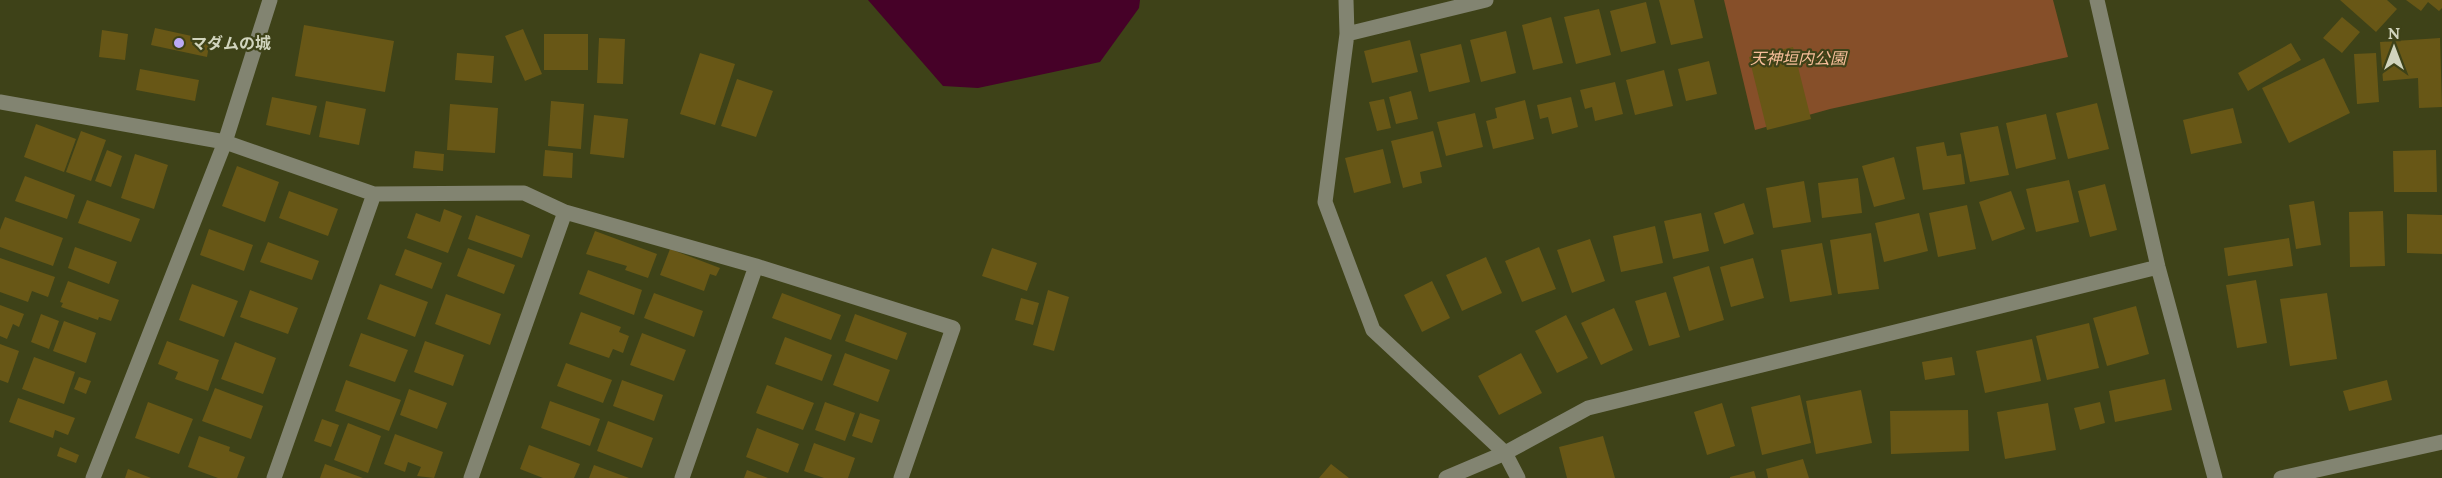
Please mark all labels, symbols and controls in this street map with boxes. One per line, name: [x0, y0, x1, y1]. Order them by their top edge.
north arrow: [2364, 18, 2424, 78]
text: N: [2388, 23, 2400, 43]
place label: マダムの城: [191, 33, 271, 53]
marker: マダムの城: [172, 36, 186, 50]
park label: 天神垣内公園: [1750, 48, 1848, 68]

